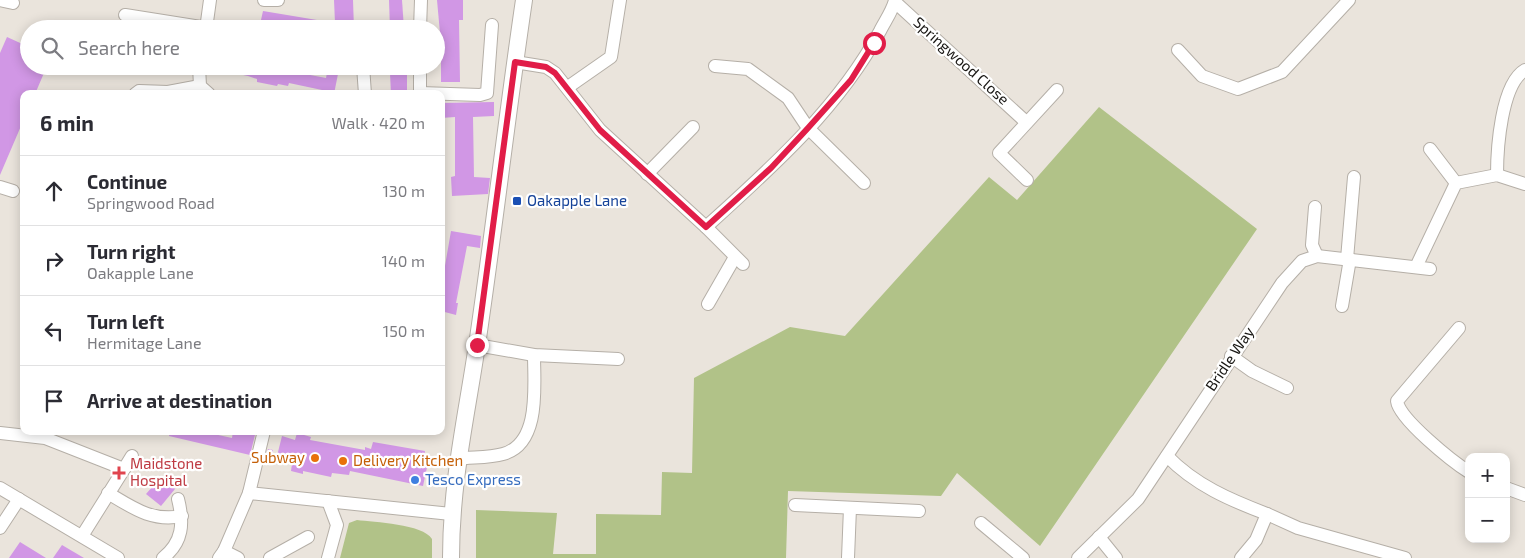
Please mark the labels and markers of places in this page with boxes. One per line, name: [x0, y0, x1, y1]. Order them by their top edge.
place label: Oakapple Lane: [527, 191, 627, 209]
marker: Oakapple Lane: [511, 195, 523, 207]
place label: Subway: [251, 448, 305, 466]
place label: Delivery Kitchen: [353, 451, 463, 469]
marker: Subway: [309, 452, 321, 464]
place label: Maidstone Hospital: [130, 454, 202, 489]
marker: Delivery Kitchen: [337, 455, 349, 467]
marker: Maidstone Hospital: [112, 466, 126, 480]
place label: Tesco Express: [425, 470, 521, 488]
marker: Tesco Express: [409, 474, 421, 486]

